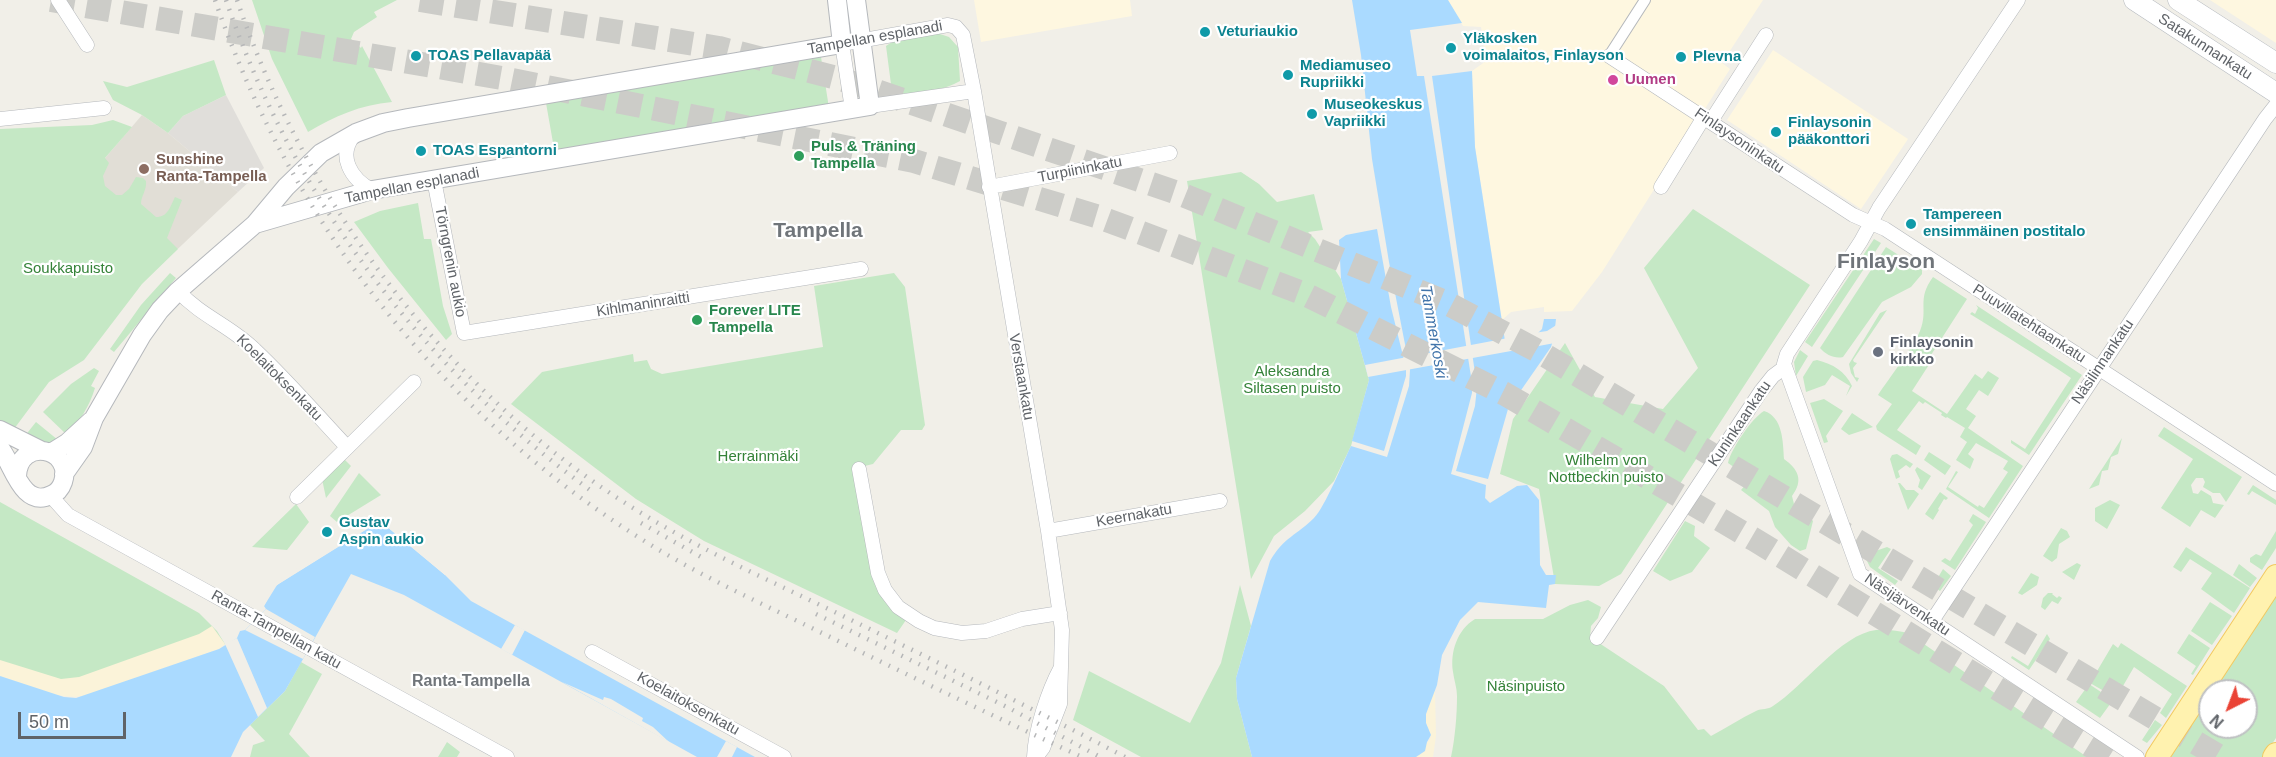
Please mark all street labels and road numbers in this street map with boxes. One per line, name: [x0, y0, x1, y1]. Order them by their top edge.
street label: Satakunnankatu: [2155, 10, 2255, 84]
street label: Tampellan esplanadi: [806, 17, 944, 59]
street label: Finlaysoninkatu: [1691, 104, 1787, 178]
street label: Turpiininkatu: [1036, 153, 1124, 187]
street label: Tampellan esplanadi: [343, 164, 481, 208]
street label: Törngrenin aukio: [430, 205, 470, 319]
street label: Puuvillatehtaankatu: [1969, 281, 2089, 367]
street label: Kihlmaninraitti: [595, 289, 691, 321]
street label: Näsilinnankatu: [2068, 316, 2138, 408]
street label: Koelaitoksenkatu: [232, 331, 326, 425]
street label: Verstaankatu: [1005, 332, 1037, 422]
street label: Kuninkaankatu: [1705, 378, 1775, 470]
street label: Keernakatu: [1095, 500, 1173, 532]
street label: Näsijärvenkatu: [1861, 570, 1953, 640]
street label: Ranta-Tampellan katu: [208, 587, 344, 673]
street label: Koelaitoksenkatu: [634, 668, 742, 740]

